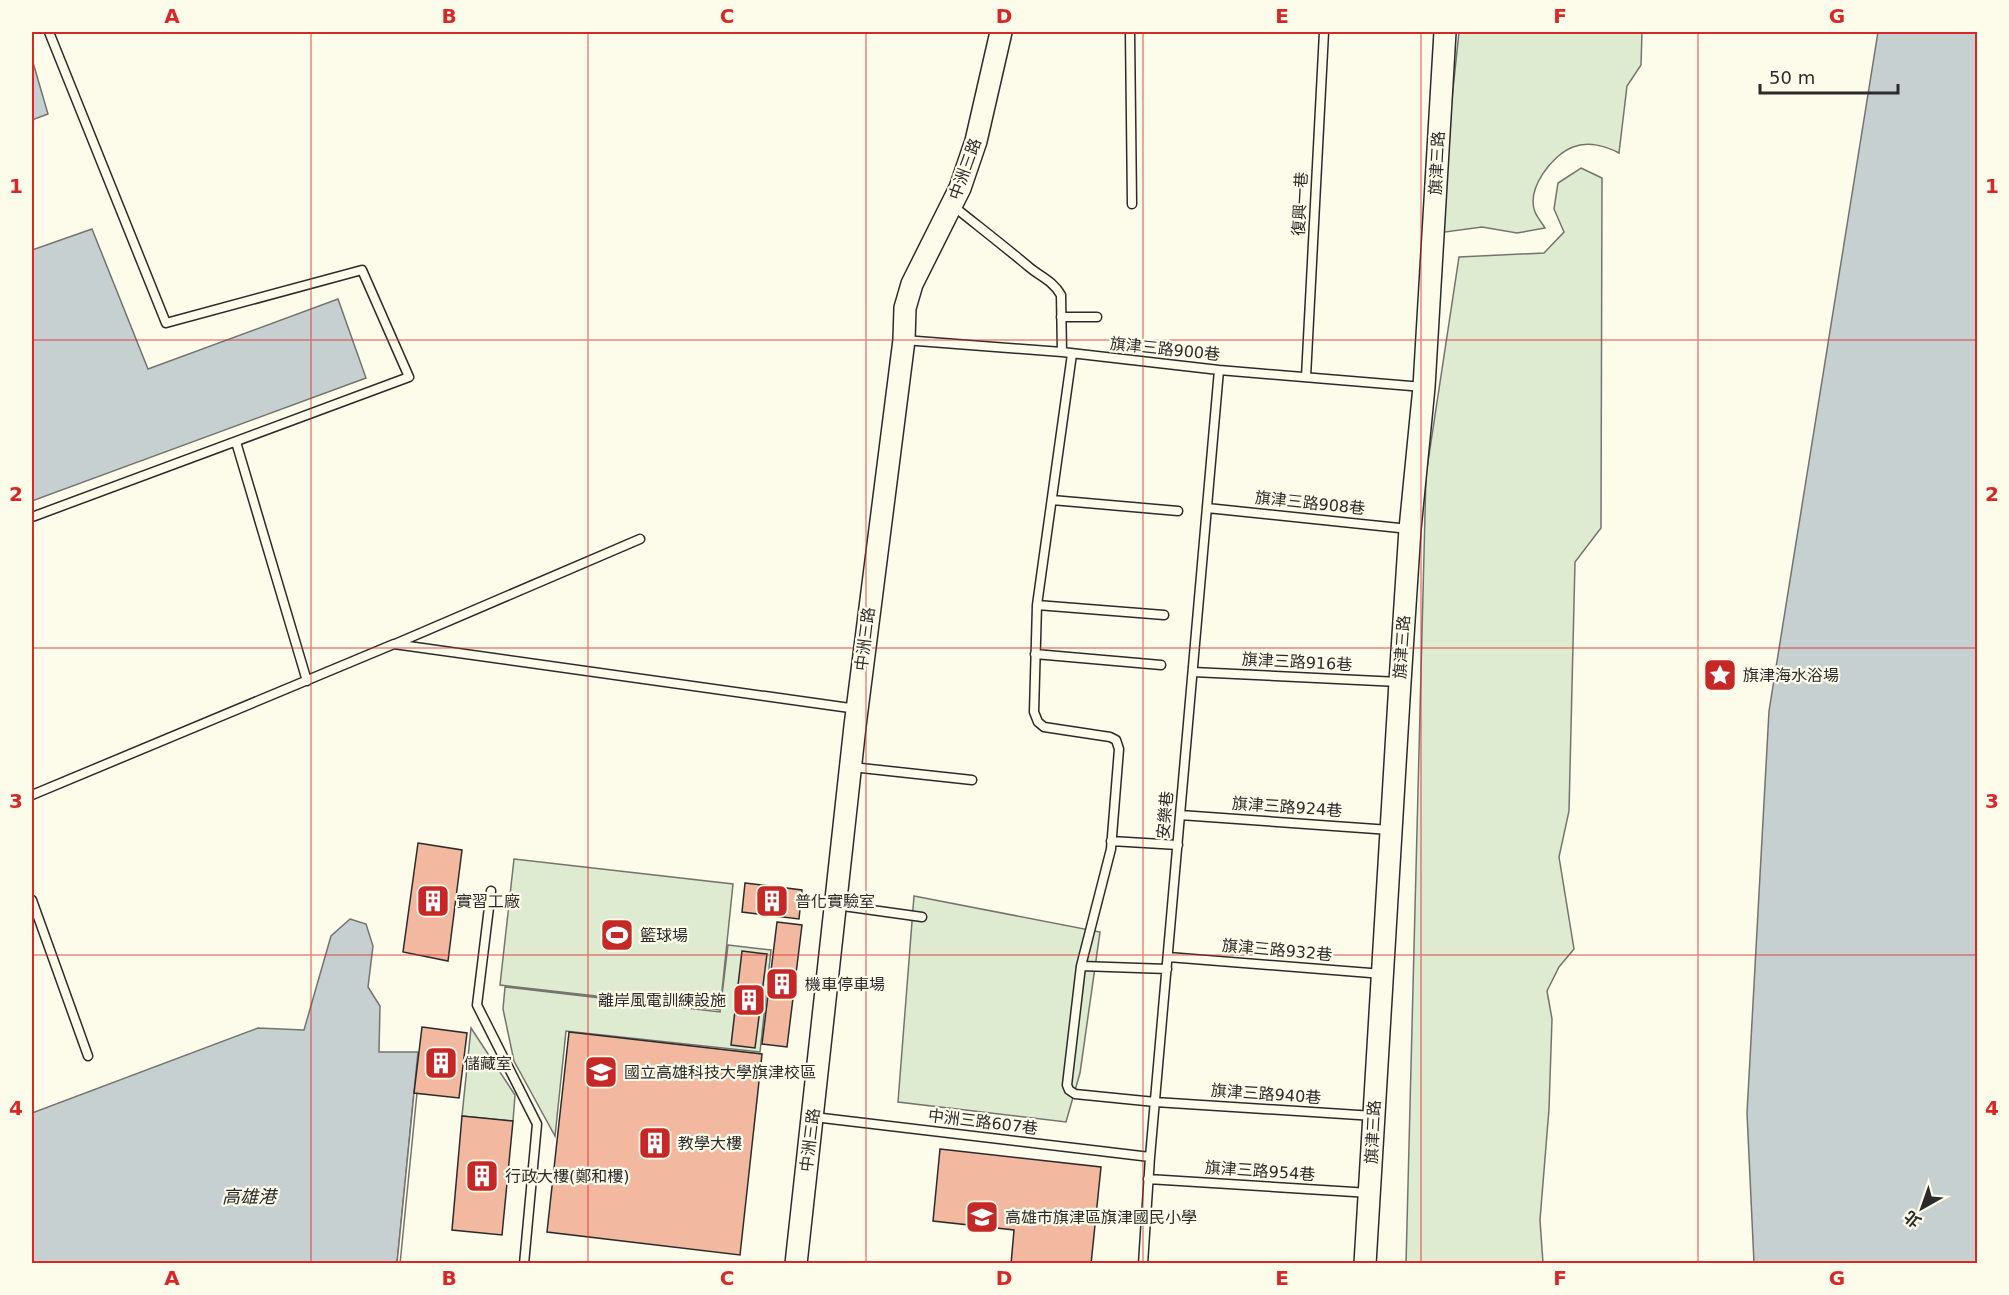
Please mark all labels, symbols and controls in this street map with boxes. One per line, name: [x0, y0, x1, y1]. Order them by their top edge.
text: A: [164, 4, 180, 28]
text: B: [441, 4, 457, 28]
text: C: [720, 4, 734, 28]
text: D: [996, 4, 1012, 28]
text: E: [1275, 4, 1289, 28]
text: F: [1553, 4, 1567, 28]
text: G: [1829, 4, 1845, 28]
scale bar: [1760, 57, 1898, 95]
text: 50 m: [1769, 67, 1815, 88]
street label: 旗津三路: [1426, 131, 1448, 195]
street label: 中洲三路: [945, 136, 985, 202]
street label: 復興一巷: [1289, 172, 1311, 236]
text: 1: [9, 174, 23, 198]
text: 1: [1985, 174, 1999, 198]
street label: 旗津三路900巷: [1109, 334, 1221, 364]
text: 2: [9, 482, 23, 506]
text: 2: [1985, 482, 1999, 506]
street label: 旗津三路908巷: [1254, 488, 1366, 518]
street label: 中洲三路: [852, 606, 878, 672]
street label: 旗津三路: [1390, 614, 1414, 680]
street label: 旗津三路916巷: [1241, 650, 1353, 674]
place icon: 旗津海水浴場: [1702, 657, 1738, 693]
place label: 旗津海水浴場: [1743, 666, 1839, 685]
text: 3: [9, 789, 23, 813]
text: 3: [1985, 789, 1999, 813]
street label: 安樂巷: [1153, 790, 1177, 840]
street label: 旗津三路924巷: [1231, 794, 1343, 820]
building icon: 實習工廠: [415, 883, 451, 919]
building icon: 普化實驗室: [754, 883, 790, 919]
place label: 實習工廠: [456, 892, 520, 911]
place label: 普化實驗室: [795, 892, 875, 911]
sports icon: 籃球場: [599, 917, 635, 953]
place label: 籃球場: [640, 926, 688, 945]
street label: 旗津三路932巷: [1221, 936, 1333, 964]
building icon: 機車停車場: [764, 966, 800, 1002]
place label: 機車停車場: [805, 975, 885, 994]
building icon: 離岸風電訓練設施: [731, 982, 767, 1018]
place label: 離岸風電訓練設施: [598, 991, 726, 1010]
building icon: 儲藏室: [423, 1045, 459, 1081]
place label: 儲藏室: [464, 1054, 512, 1073]
school or university icon: 國立高雄科技大學旗津校區: [583, 1054, 619, 1090]
place label: 國立高雄科技大學旗津校區: [624, 1063, 816, 1082]
street label: 旗津三路940巷: [1210, 1081, 1322, 1107]
text: 4: [9, 1096, 23, 1120]
text: 4: [1985, 1096, 1999, 1120]
street label: 旗津三路: [1362, 1100, 1384, 1164]
street label: 中洲三路607巷: [927, 1106, 1039, 1138]
street label: 中洲三路: [797, 1107, 823, 1173]
building icon: 教學大樓: [637, 1125, 673, 1161]
place label: 教學大樓: [678, 1134, 742, 1153]
building icon: 行政大樓(鄭和樓): [464, 1158, 500, 1194]
street label: 旗津三路954巷: [1204, 1158, 1316, 1184]
place label: 行政大樓(鄭和樓): [505, 1167, 630, 1186]
north arrow: [1892, 1178, 1952, 1238]
water label: 高雄港: [222, 1186, 279, 1207]
school or university icon: 高雄市旗津區旗津國民小學: [964, 1199, 1000, 1235]
text: 北: [1900, 1207, 1925, 1232]
place label: 高雄市旗津區旗津國民小學: [1005, 1208, 1197, 1227]
text: A: [164, 1266, 180, 1290]
text: B: [441, 1266, 457, 1290]
text: C: [720, 1266, 734, 1290]
text: D: [996, 1266, 1012, 1290]
text: E: [1275, 1266, 1289, 1290]
text: F: [1553, 1266, 1567, 1290]
text: G: [1829, 1266, 1845, 1290]

